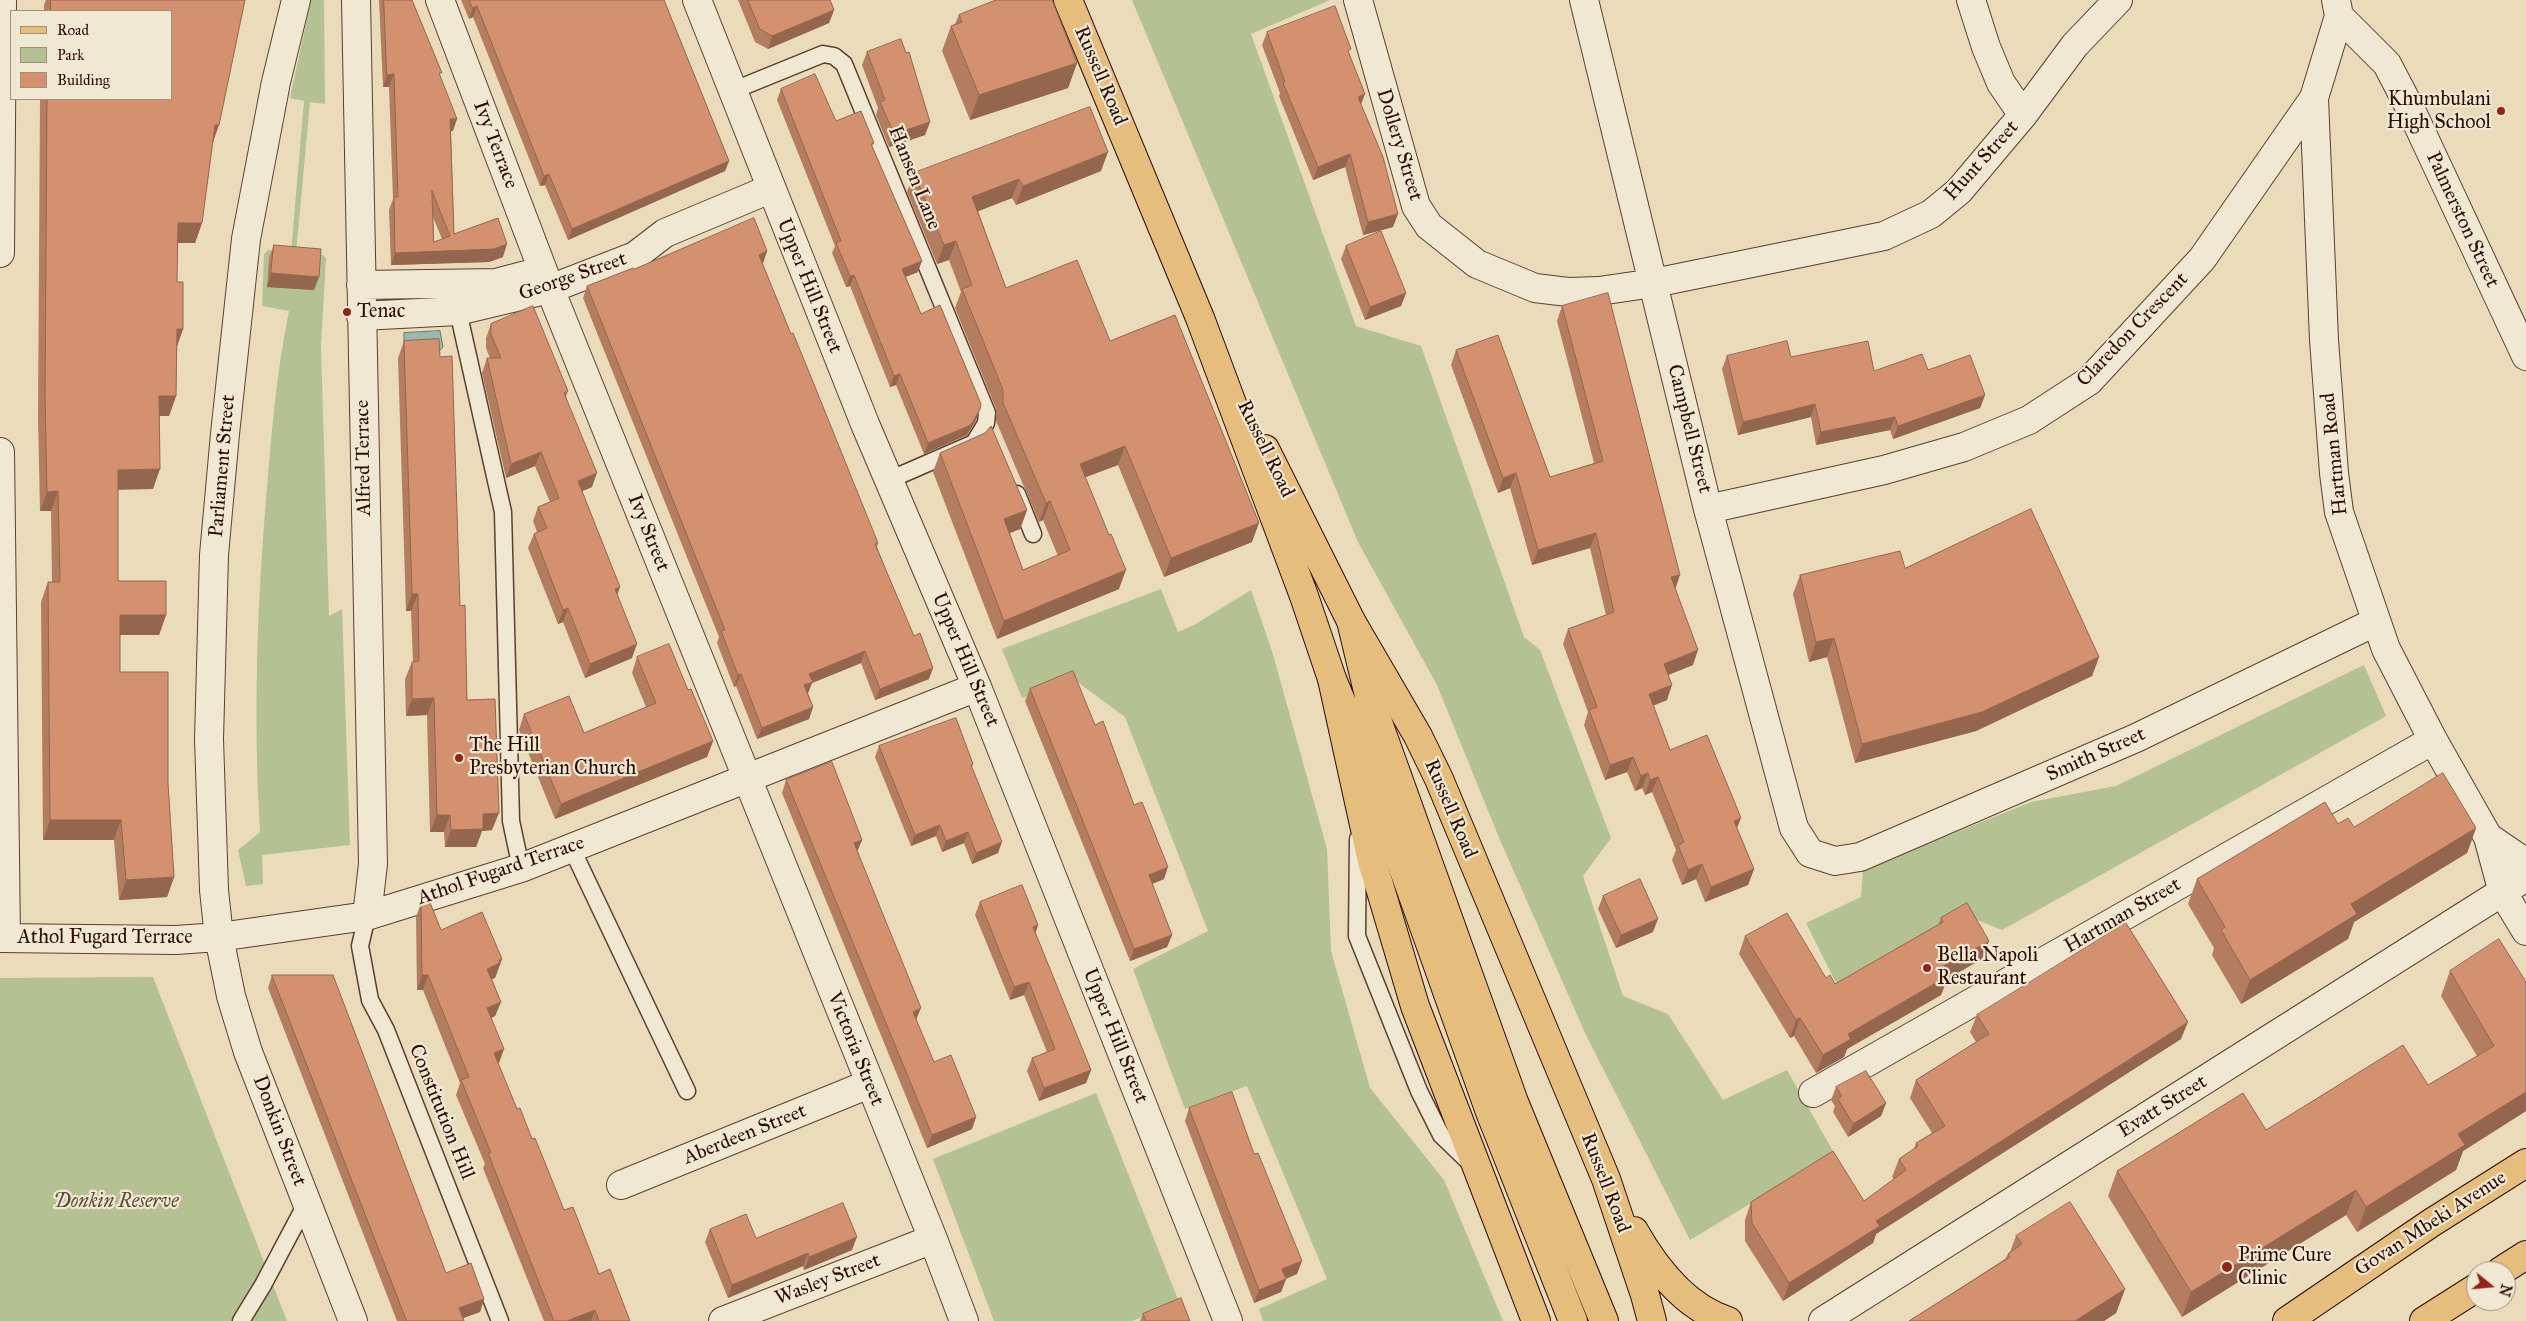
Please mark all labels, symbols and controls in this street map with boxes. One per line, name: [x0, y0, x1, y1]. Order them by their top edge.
legend: [10, 10, 172, 100]
text: Road: [57, 21, 89, 39]
street label: Russell Road: [1068, 23, 1132, 129]
text: Park: [57, 46, 84, 64]
text: Building: [57, 71, 110, 89]
street label: Dollery Street: [1371, 86, 1427, 204]
place label: Khumbulani High School: [2387, 88, 2491, 135]
street label: Ivy Terrace: [467, 98, 523, 192]
marker: Khumbulani High School: [2495, 105, 2507, 117]
street label: Hunt Street: [1940, 116, 2024, 206]
street label: Hansen Lane: [882, 123, 946, 233]
street label: Palmerston Street: [2420, 148, 2504, 292]
street label: Upper Hill Street: [771, 215, 847, 357]
street label: George Street: [516, 247, 630, 307]
street label: Claredon Crescent: [2072, 268, 2194, 392]
place label: Tenac: [357, 300, 405, 324]
marker: Tenac: [341, 306, 353, 318]
street label: Campbell Street: [1661, 362, 1717, 496]
street label: Hartman Road: [2317, 391, 2353, 517]
street label: Parliament Street: [205, 394, 241, 538]
street label: Russell Road: [1231, 396, 1299, 502]
street label: Alfred Terrace: [351, 400, 377, 516]
street label: Ivy Street: [622, 491, 674, 575]
street label: Upper Hill Street: [926, 589, 1004, 731]
street label: Smith Street: [2043, 723, 2149, 787]
place label: The Hill Presbyterian Church: [469, 734, 636, 781]
marker: The Hill Presbyterian Church: [453, 752, 465, 764]
street label: Russell Road: [1418, 756, 1482, 862]
street label: Athol Fugard Terrace: [414, 831, 588, 911]
street label: Hartman Street: [2061, 873, 2185, 959]
street label: Athol Fugard Terrace: [18, 926, 192, 950]
place label: Bella Napoli Restaurant: [1937, 944, 2038, 991]
marker: Bella Napoli Restaurant: [1921, 962, 1933, 974]
street label: Upper Hill Street: [1077, 965, 1153, 1107]
street label: Victoria Street: [821, 989, 889, 1109]
street label: Constitution Hill: [403, 1041, 479, 1183]
street label: Evatt Street: [2114, 1070, 2212, 1144]
street label: Donkin Street: [247, 1072, 311, 1190]
street label: Aberdeen Street: [680, 1099, 810, 1171]
street label: Russell Road: [1575, 1130, 1635, 1236]
street label: Govan Mbeki Avenue: [2351, 1166, 2511, 1282]
park label: Donkin Reserve: [53, 1190, 179, 1214]
place label: Prime Cure Clinic: [2238, 1244, 2332, 1291]
street label: Wasley Street: [772, 1249, 884, 1311]
marker: Prime Cure Clinic: [2220, 1260, 2234, 1274]
north arrow: [2466, 1261, 2516, 1311]
text: N: [2495, 1282, 2515, 1298]

